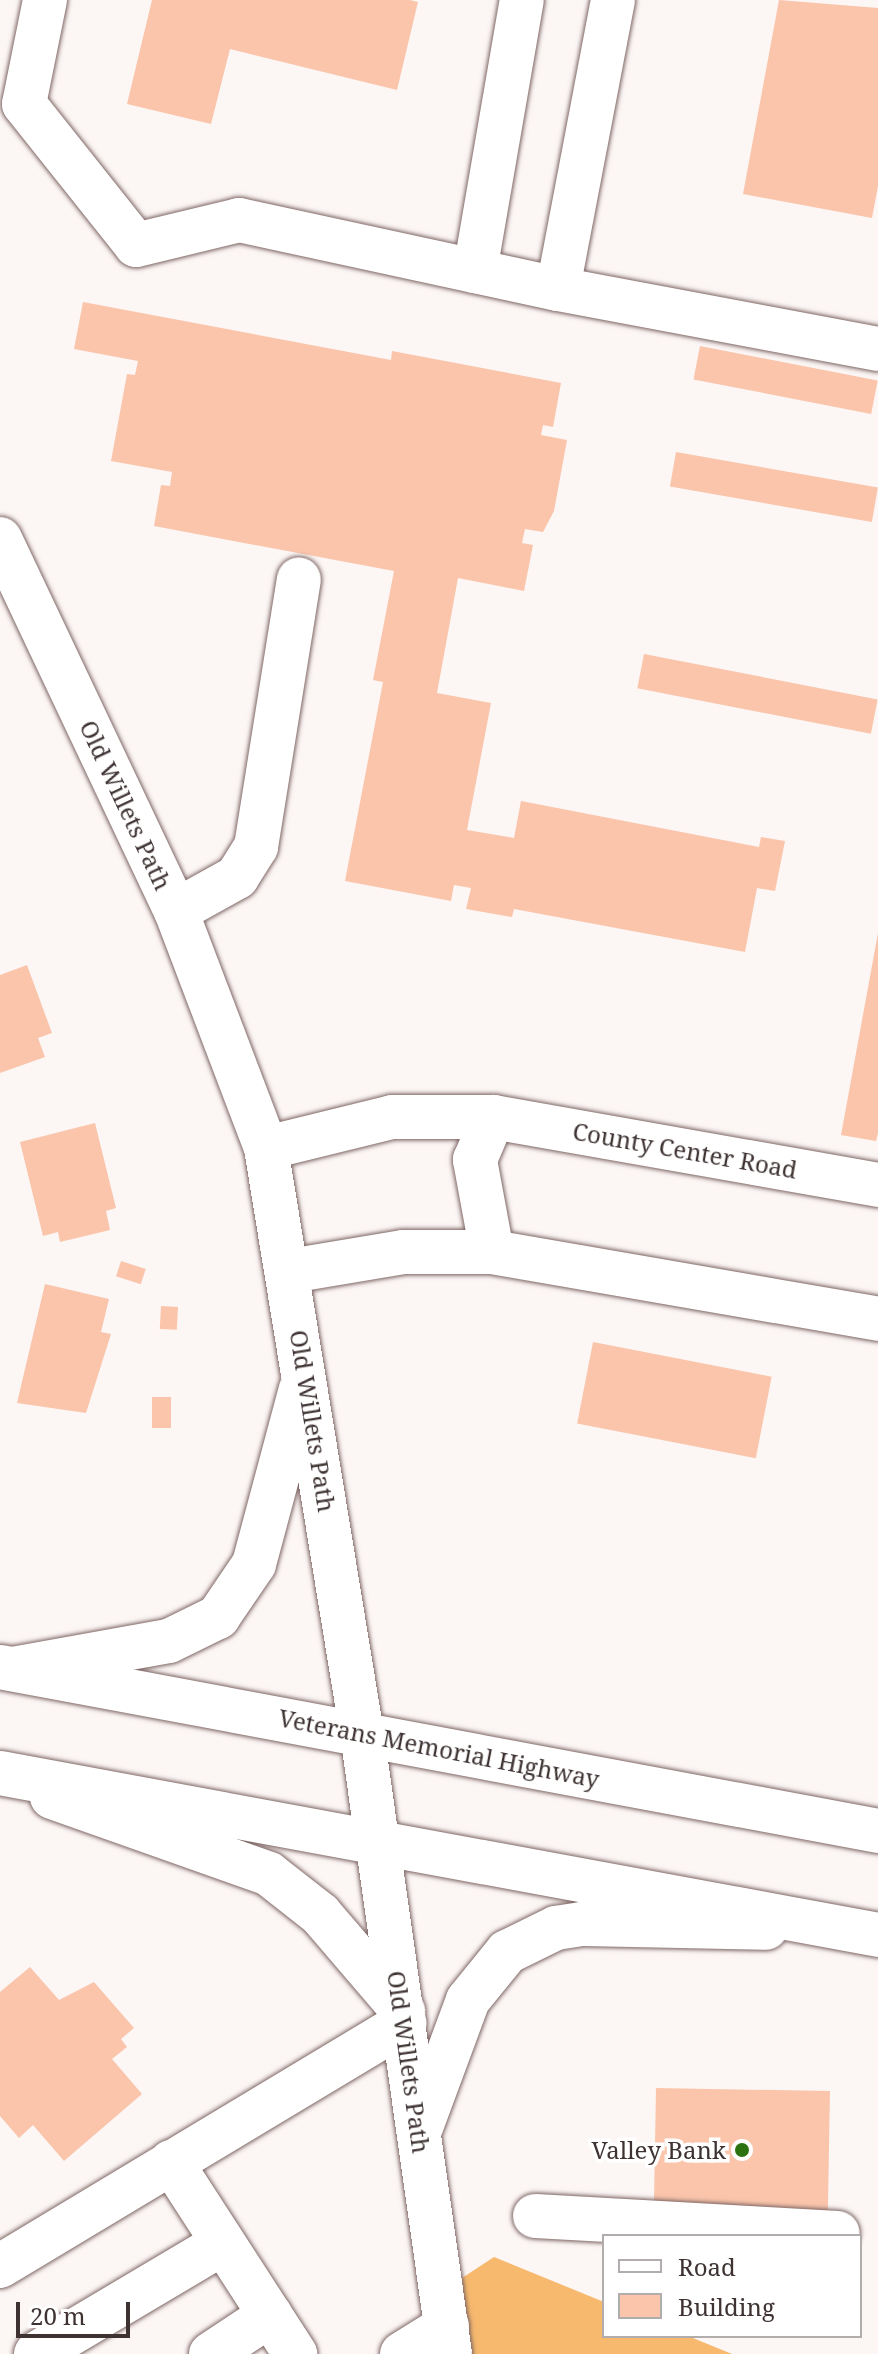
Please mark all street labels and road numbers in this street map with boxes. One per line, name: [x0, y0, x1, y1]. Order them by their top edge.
street label: Old Willets Path: [74, 716, 178, 894]
street label: County Center Road: [571, 1116, 799, 1184]
street label: Old Willets Path: [284, 1328, 342, 1514]
street label: Veterans Memorial Highway: [276, 1703, 602, 1793]
street label: Old Willets Path: [382, 1969, 436, 2155]

